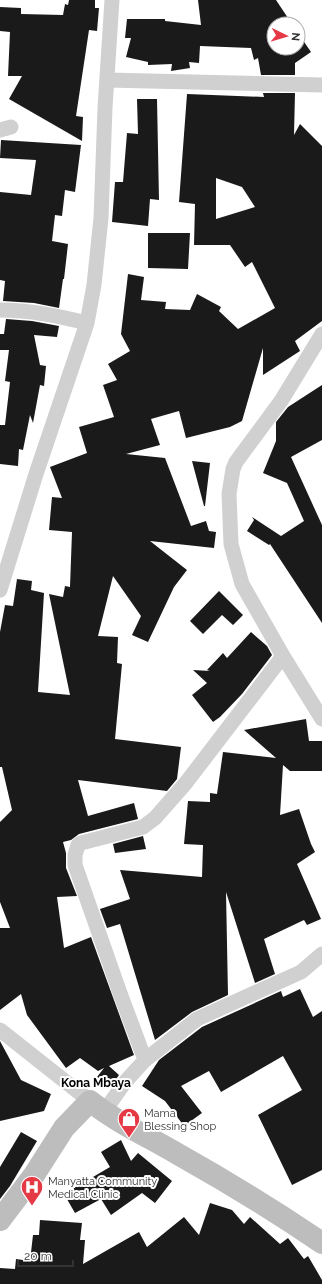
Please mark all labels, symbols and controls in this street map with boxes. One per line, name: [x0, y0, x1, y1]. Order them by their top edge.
north arrow: [266, 16, 306, 56]
text: N: [289, 32, 302, 42]
district label: Kona Mbaya: [61, 1076, 131, 1090]
shop icon: Mama Blessing Shop: [116, 1106, 142, 1139]
place label: Mama Blessing Shop: [144, 1107, 216, 1133]
hospital icon: Manyatta Community Medical Clinic: [19, 1174, 45, 1207]
place label: Manyatta Community Medical Clinic: [48, 1175, 157, 1201]
scale bar: [18, 1242, 73, 1268]
text: 20 m: [24, 1249, 52, 1263]

